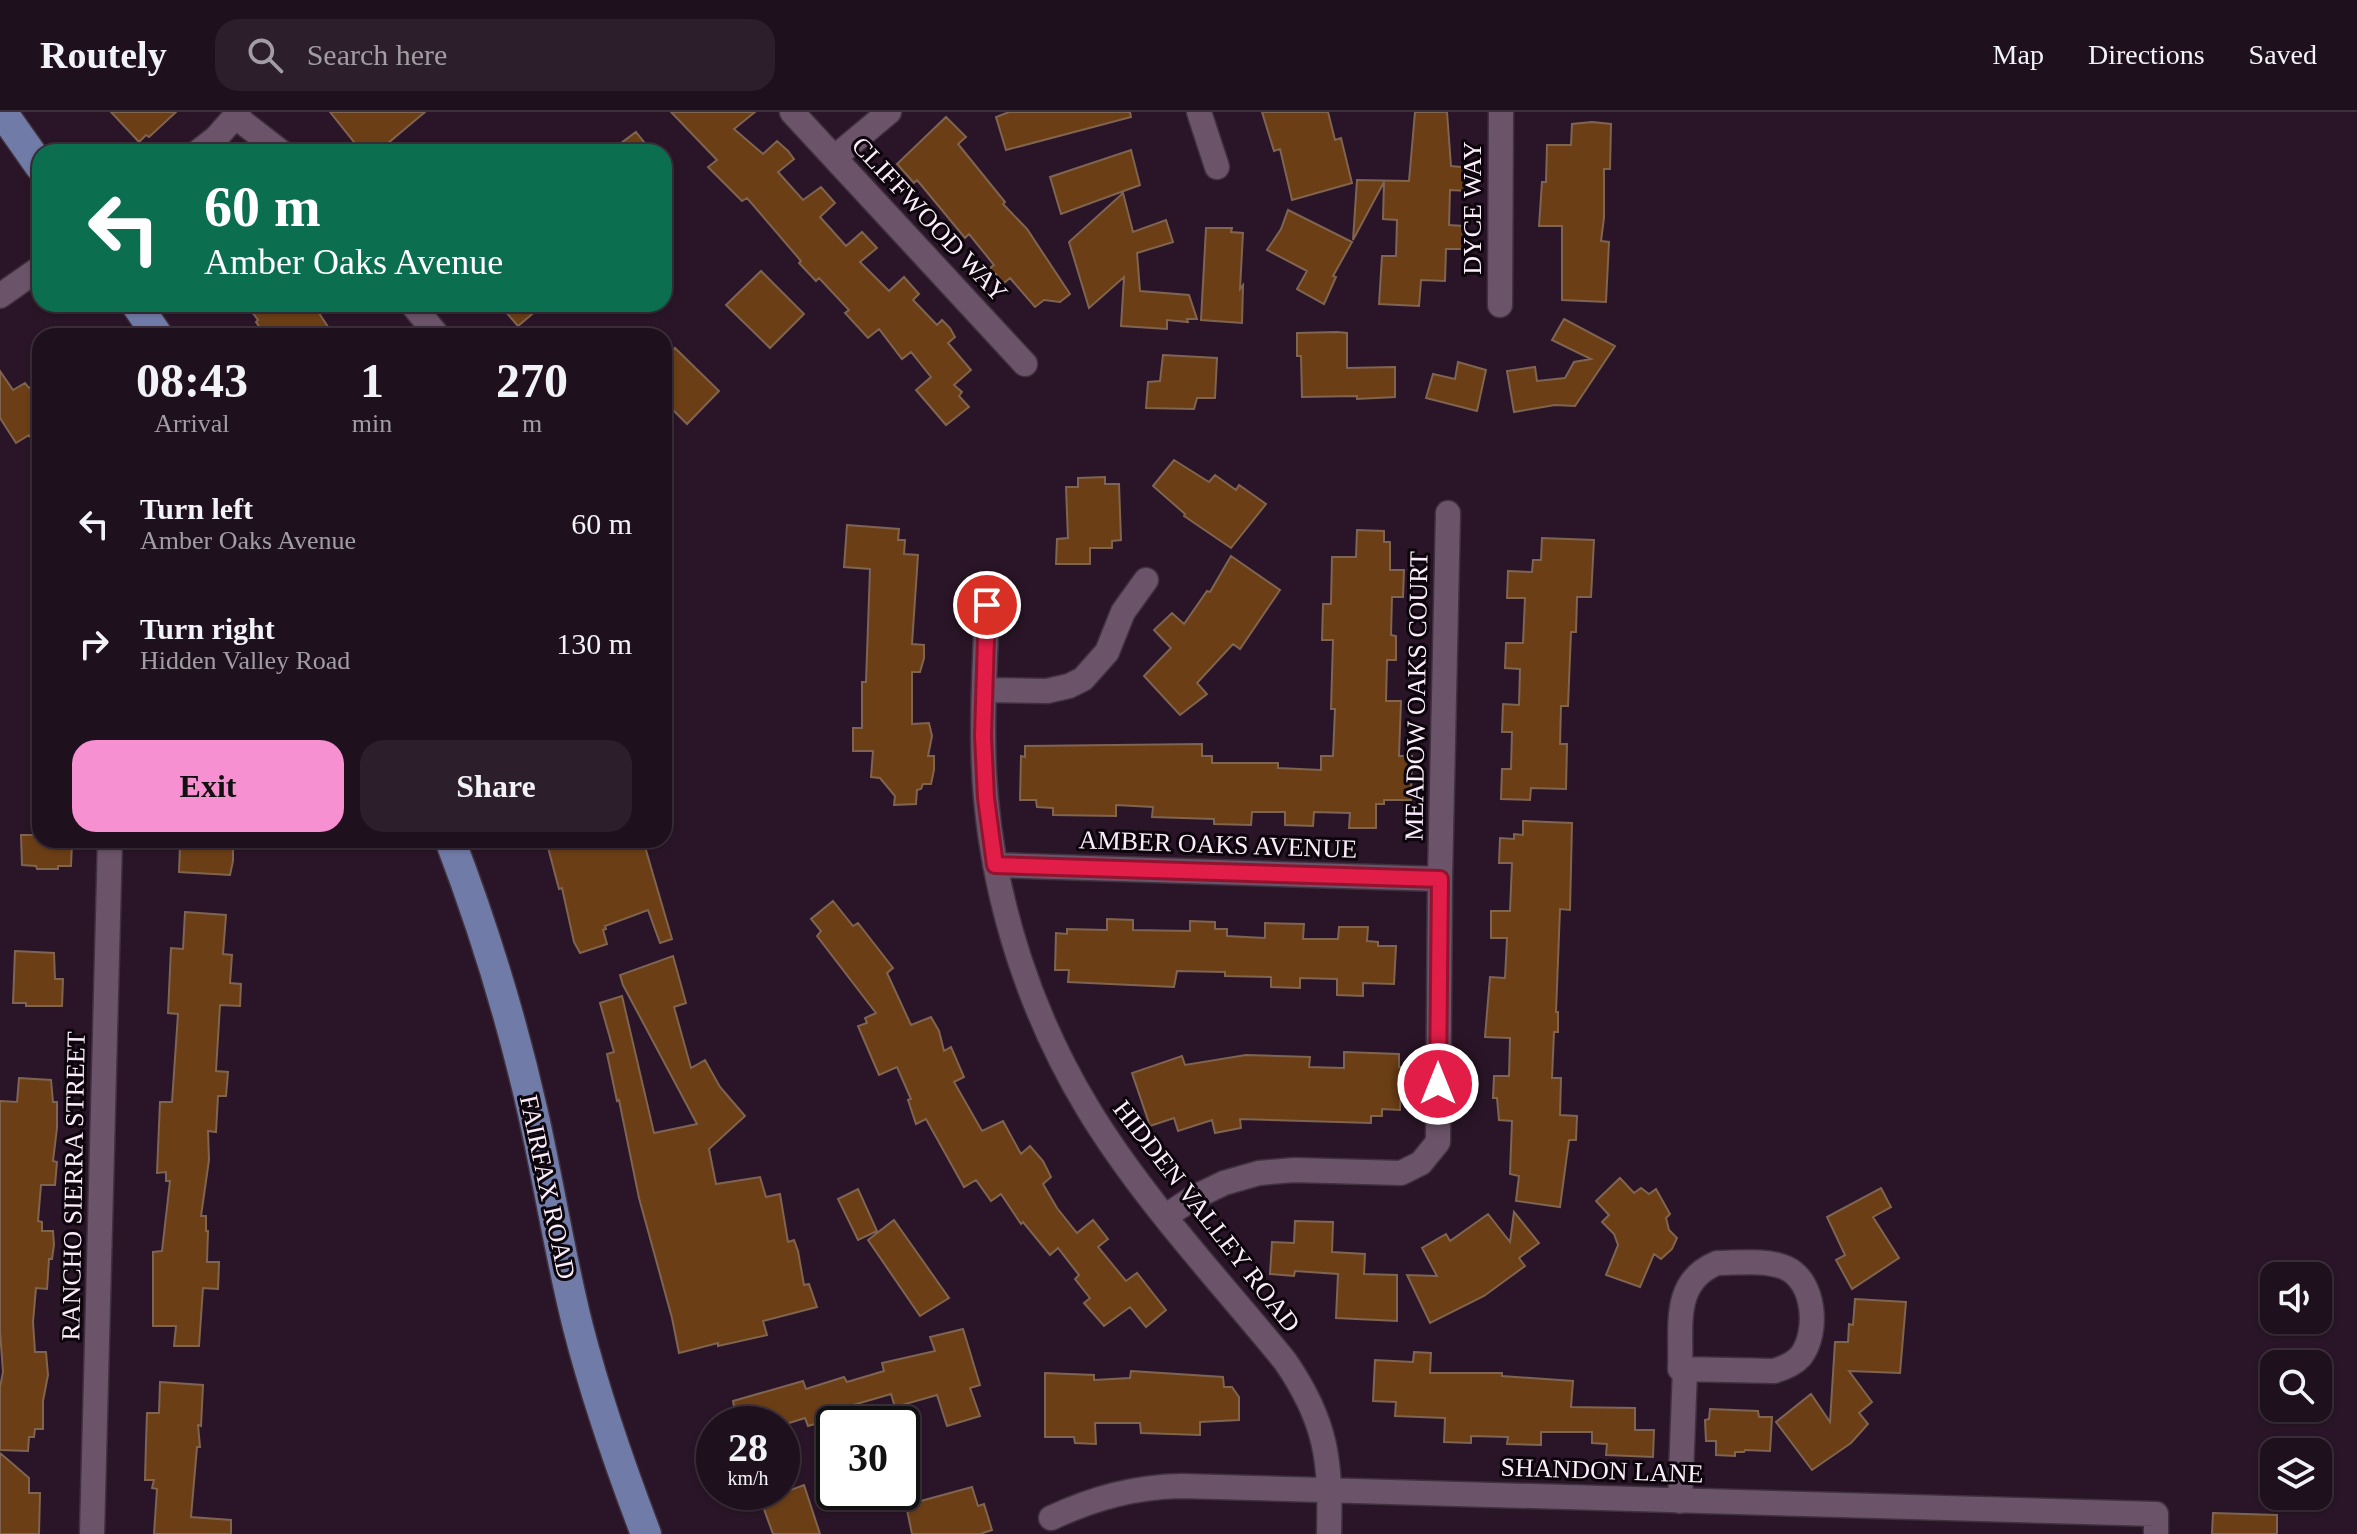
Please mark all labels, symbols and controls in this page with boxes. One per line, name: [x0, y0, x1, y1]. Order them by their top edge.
search box: [215, 19, 775, 91]
icon: search: [243, 33, 287, 77]
text: Routely: [40, 34, 167, 76]
text: Search here: [307, 38, 447, 71]
text: Map: [1993, 39, 2044, 70]
text: Directions: [2088, 39, 2205, 70]
text: Saved: [2249, 39, 2317, 70]
street label: CLIFFWOOD WAY: [846, 131, 1014, 308]
street label: DYCE WAY: [1458, 141, 1487, 275]
icon: left: [72, 176, 176, 280]
text: 60 m: [204, 176, 321, 238]
text: Amber Oaks Avenue: [204, 242, 503, 282]
text: 08:43: [136, 354, 248, 407]
text: 1: [360, 354, 384, 407]
text: 270: [496, 354, 568, 407]
text: Arrival: [154, 409, 229, 438]
text: min: [352, 409, 392, 438]
text: m: [522, 409, 542, 438]
text: Turn left: [140, 492, 253, 525]
icon: left: [72, 502, 116, 546]
text: 60 m: [571, 507, 632, 540]
text: Amber Oaks Avenue: [140, 526, 356, 555]
street label: MEADOW OAKS COURT: [1399, 551, 1434, 841]
pin: [953, 571, 1021, 639]
icon: arrive: [965, 583, 1009, 627]
text: Turn right: [140, 612, 275, 645]
icon: right: [72, 622, 116, 666]
text: 130 m: [556, 627, 632, 660]
text: Hidden Valley Road: [140, 646, 350, 675]
button: Exit: [72, 740, 344, 832]
button: Share: [360, 740, 632, 832]
street label: AMBER OAKS AVENUE: [1078, 825, 1358, 864]
street label: RANCHO SIERRA STREET: [56, 1031, 91, 1341]
position arrow: [1396, 1042, 1480, 1126]
street label: FAIRFAX ROAD: [514, 1092, 581, 1282]
street label: HIDDEN VALLEY ROAD: [1107, 1095, 1306, 1338]
map controls: [2260, 1262, 2332, 1510]
button: sound: [2260, 1262, 2332, 1334]
button: search: [2260, 1350, 2332, 1422]
speed limit sign: 30: [816, 1406, 920, 1510]
text: 28: [728, 1425, 768, 1470]
button: layers: [2260, 1438, 2332, 1510]
street label: SHANDON LANE: [1500, 1452, 1704, 1489]
text: km/h: [727, 1467, 769, 1489]

